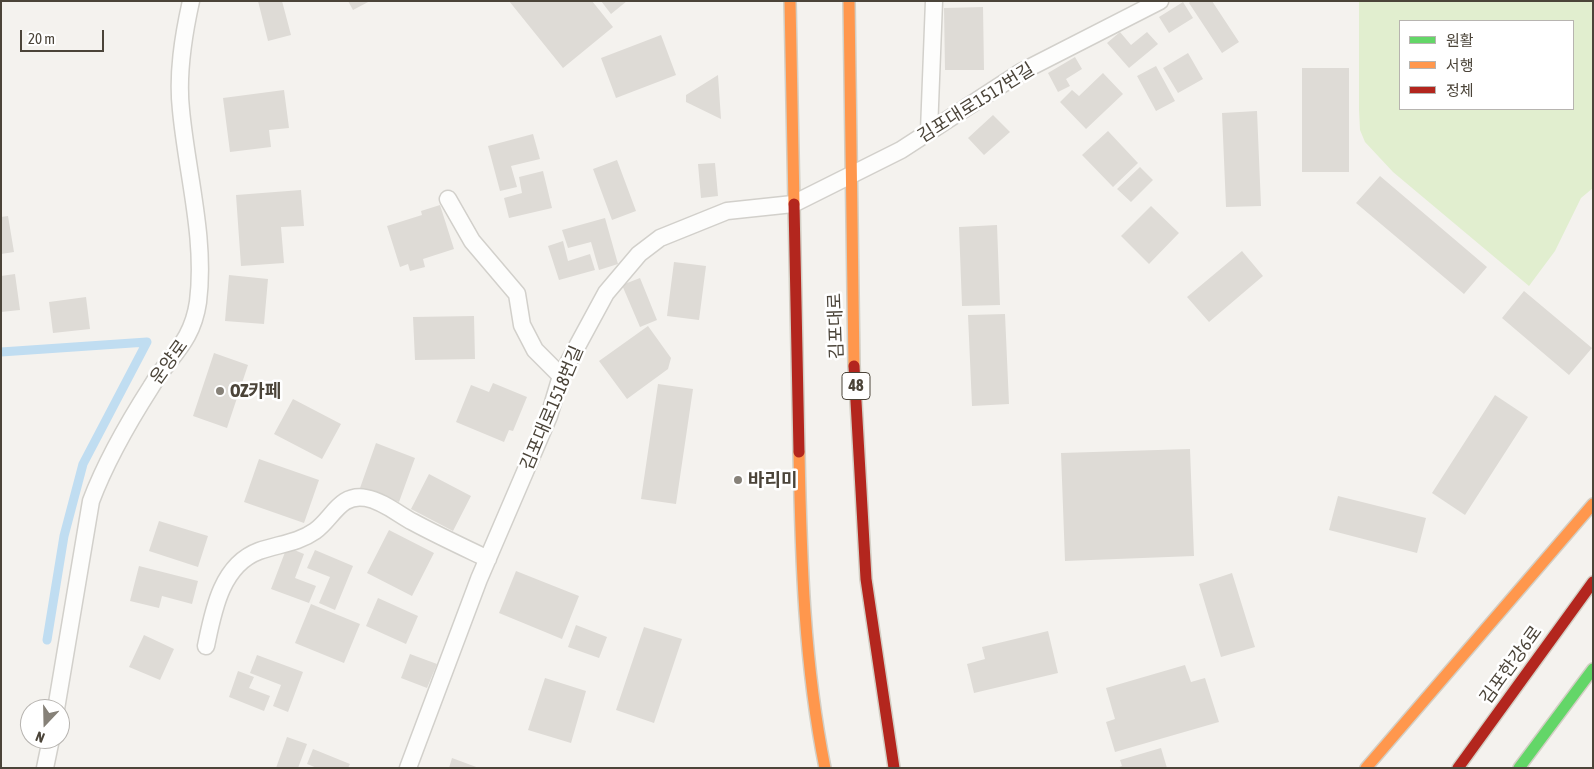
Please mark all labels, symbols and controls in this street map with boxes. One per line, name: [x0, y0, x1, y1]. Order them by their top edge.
scale bar: [22, 20, 106, 52]
legend: [1399, 20, 1574, 110]
text: 20 m: [28, 30, 55, 47]
text: 원활: [1446, 32, 1474, 49]
text: 서행: [1446, 57, 1474, 74]
street label: 김포대로1517번길: [914, 59, 1038, 147]
text: 정체: [1446, 82, 1474, 99]
street label: 김포대로: [824, 293, 848, 359]
street label: 운양로: [146, 336, 192, 388]
street label: 김포대로1518번길: [516, 342, 588, 474]
road number: 48: [842, 372, 870, 400]
place label: OZ카페: [230, 380, 281, 402]
marker: OZ카페: [214, 385, 226, 397]
place label: 바리미: [748, 469, 798, 491]
marker: 바리미: [732, 474, 744, 486]
street label: 김포한강6로: [1475, 622, 1547, 708]
north arrow: [20, 699, 70, 749]
text: N: [33, 728, 47, 746]

